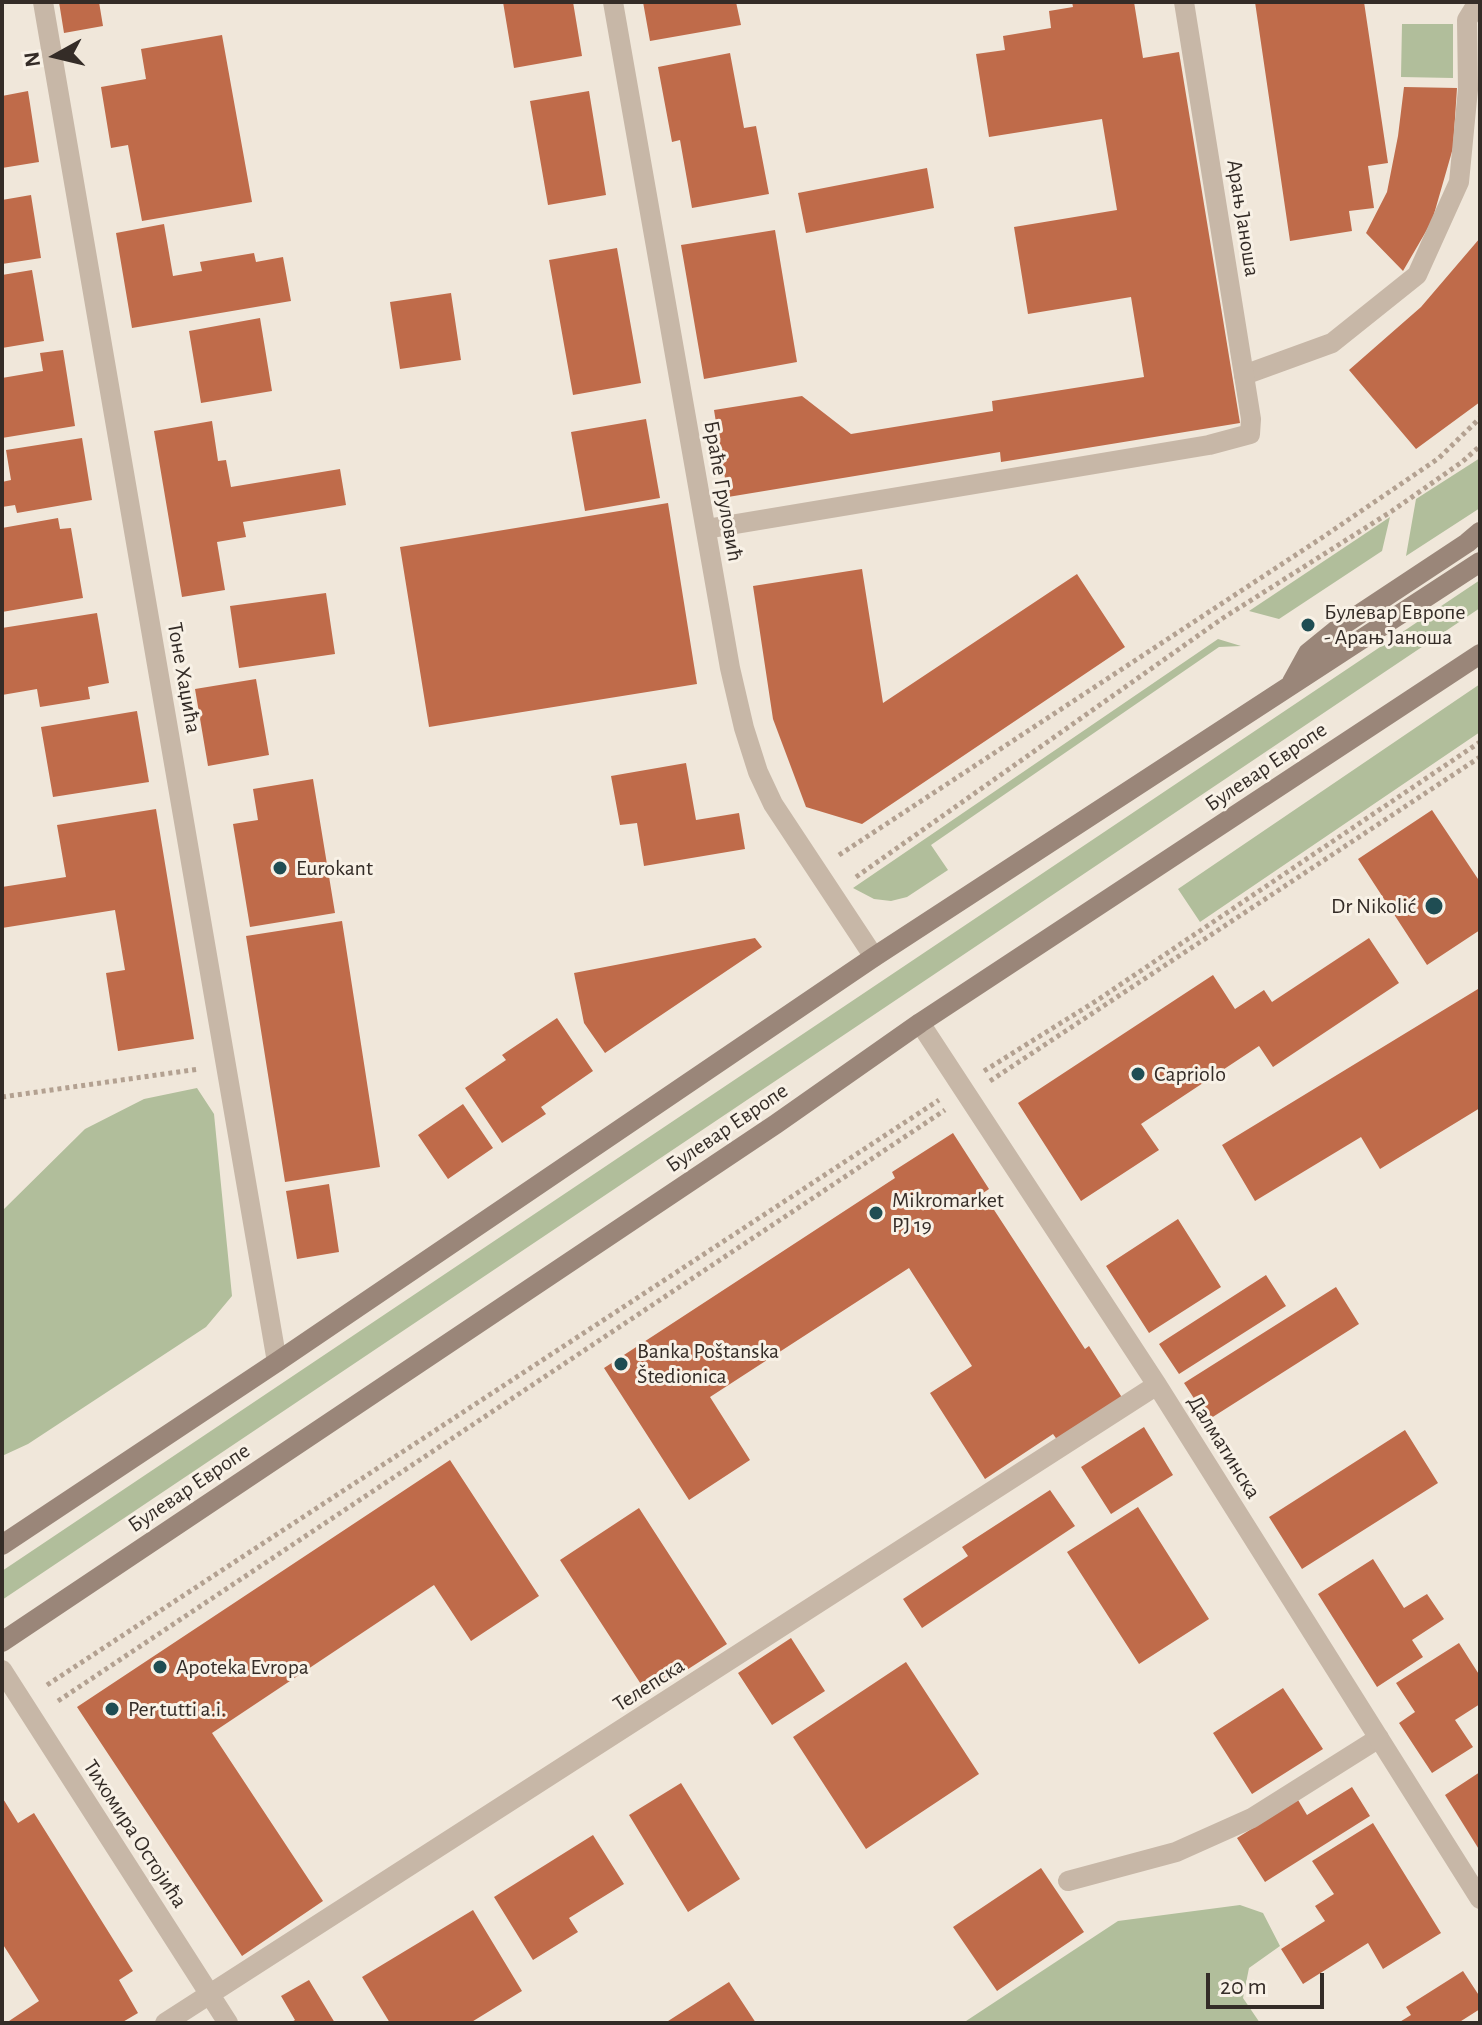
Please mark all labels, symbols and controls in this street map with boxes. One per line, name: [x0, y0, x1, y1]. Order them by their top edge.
north arrow: [16, 16, 96, 96]
text: N: [20, 50, 44, 68]
street label: Арањ Јаноша: [1221, 158, 1265, 278]
street label: Браће Груловић: [698, 419, 748, 563]
place label: Булевар Европе - Арањ Јаноша: [1324, 599, 1466, 650]
marker: Булевар Европе - Арањ Јаноша: [1299, 616, 1317, 634]
street label: Тоне Хаџића: [161, 621, 207, 735]
street label: Булевар Европе: [1200, 716, 1332, 818]
place label: Eurokant: [296, 855, 373, 881]
marker: Eurokant: [271, 859, 289, 877]
place label: Dr Nikolić: [1331, 893, 1416, 919]
marker: Dr Nikolić: [1423, 895, 1445, 917]
place label: Capriolo: [1154, 1061, 1226, 1087]
marker: Capriolo: [1129, 1065, 1147, 1083]
street label: Булевар Европе: [661, 1077, 793, 1179]
place label: Mikromarket PJ 19: [892, 1187, 1004, 1238]
marker: Mikromarket PJ 19: [867, 1204, 885, 1222]
place label: Banka Poštanska Štedionica: [637, 1338, 779, 1390]
marker: Banka Poštanska Štedionica: [612, 1355, 630, 1373]
street label: Далматинска: [1182, 1390, 1266, 1504]
street label: Булевар Европе: [123, 1437, 255, 1539]
street label: Телепска: [609, 1652, 689, 1718]
place label: Apoteka Evropa: [176, 1654, 309, 1680]
marker: Apoteka Evropa: [151, 1658, 169, 1676]
place label: Per tutti a.i.: [128, 1696, 226, 1722]
marker: Per tutti a.i.: [103, 1700, 121, 1718]
street label: Тихомира Остојића: [77, 1755, 193, 1913]
scale bar: [1210, 1957, 1328, 2007]
text: 20 m: [1220, 1975, 1267, 1999]

